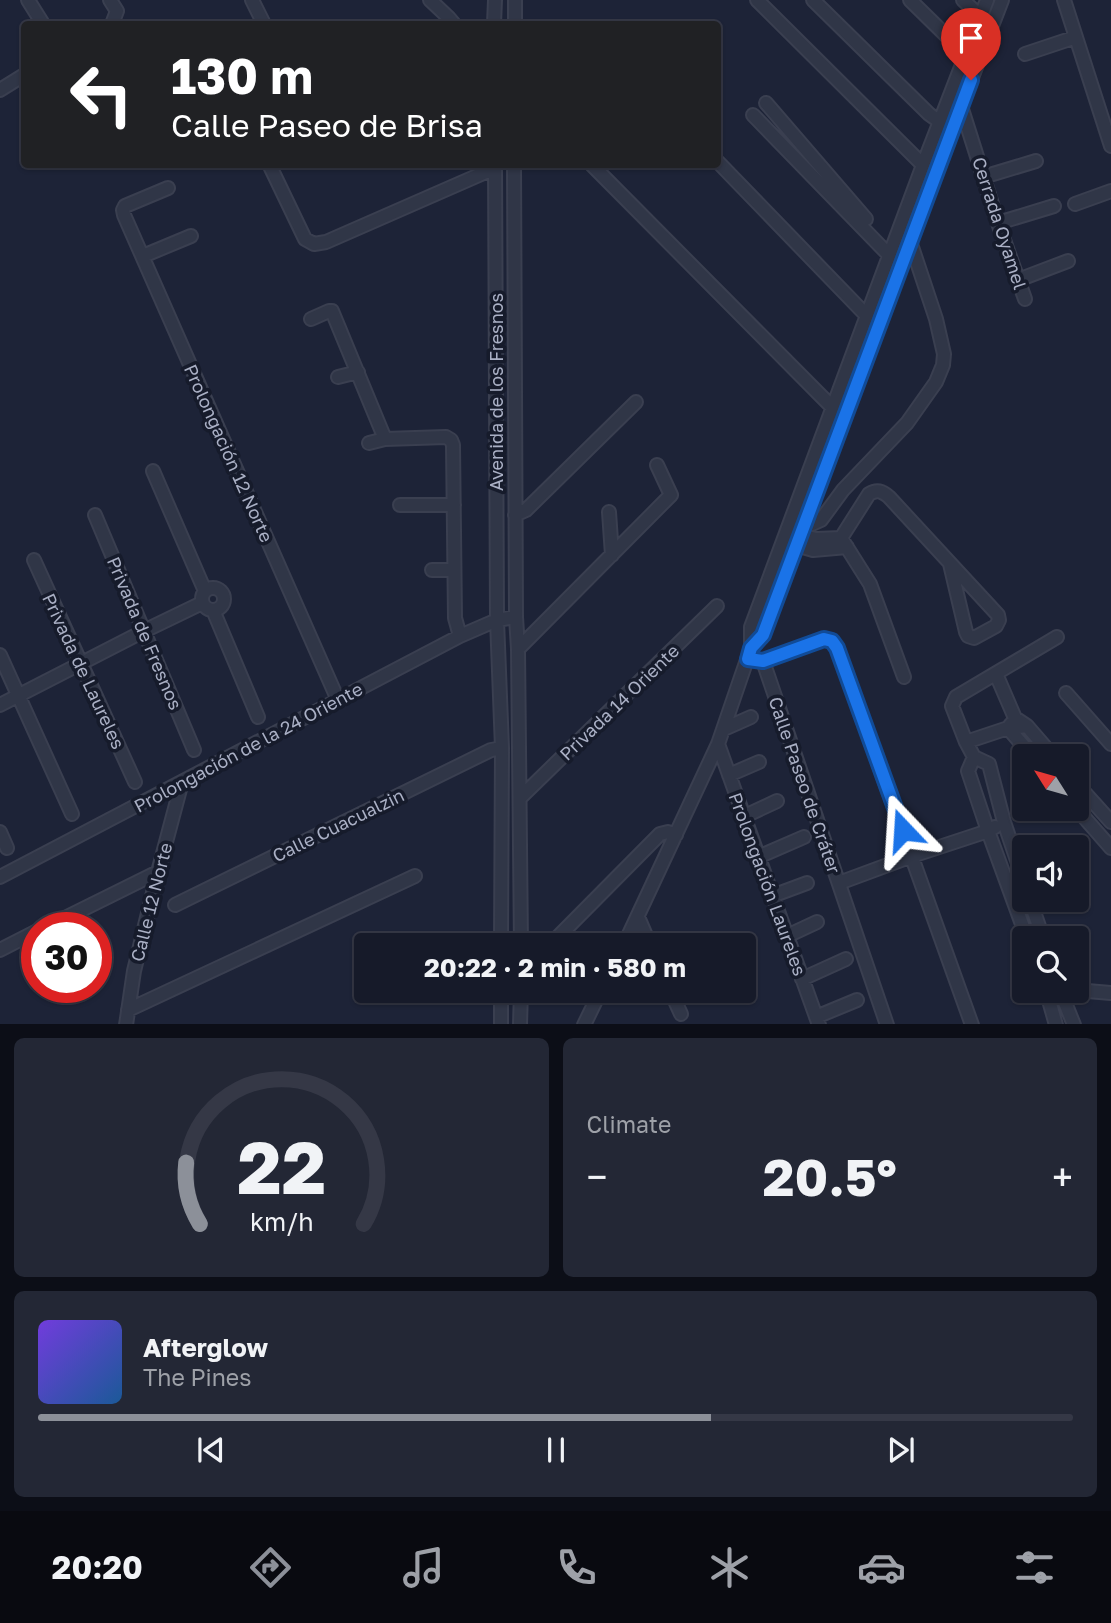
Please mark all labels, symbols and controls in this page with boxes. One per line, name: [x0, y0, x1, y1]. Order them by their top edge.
pin: [941, 8, 1001, 80]
icon: arrive: [952, 19, 990, 57]
text: 130 m: [171, 46, 313, 105]
icon: left: [56, 49, 147, 140]
text: Calle Paseo de Brisa: [171, 106, 483, 144]
street label: Cerrada Oyamel: [968, 154, 1032, 292]
street label: Avenida de los Fresnos: [485, 293, 507, 491]
street label: Prolongación 12 Norte: [180, 361, 278, 545]
street label: Privada de Fresnos: [103, 553, 187, 713]
street label: Privada de Laureles: [38, 590, 130, 752]
street label: Privada 14 Oriente: [555, 639, 683, 765]
street label: Prolongación de la 24 Oriente: [130, 677, 366, 817]
street label: Calle Paseo de Cráter: [764, 694, 846, 876]
north arrow: [1012, 744, 1088, 821]
map controls: [1012, 744, 1089, 1003]
street label: Calle Cuacualzin: [269, 784, 407, 866]
street label: Prolongación Laureles: [725, 789, 811, 979]
position arrow: [866, 793, 940, 867]
button: sound: [1012, 835, 1089, 912]
street label: Calle 12 Norte: [126, 840, 176, 964]
speed limit sign: 30: [21, 912, 112, 1003]
button: search: [1012, 926, 1089, 1003]
text: 20:22 · 2 min · 580 m: [424, 952, 686, 983]
text: Climate: [587, 1110, 671, 1138]
text: 22: [237, 1123, 326, 1210]
text: 20.5°: [763, 1145, 897, 1207]
text: −: [587, 1154, 607, 1199]
text: +: [1052, 1154, 1073, 1199]
text: km/h: [249, 1205, 313, 1236]
text: Afterglow: [143, 1332, 268, 1363]
text: The Pines: [143, 1363, 251, 1391]
icon: previous: [192, 1431, 230, 1469]
icon: pause: [537, 1431, 575, 1469]
icon: next: [882, 1431, 920, 1469]
icon: directions: [246, 1543, 295, 1592]
icon: music: [399, 1543, 448, 1592]
icon: phone: [552, 1543, 601, 1592]
icon: climate: [705, 1543, 754, 1592]
icon: car: [857, 1543, 906, 1592]
icon: filters: [1010, 1543, 1059, 1592]
text: 20:20: [52, 1548, 143, 1586]

